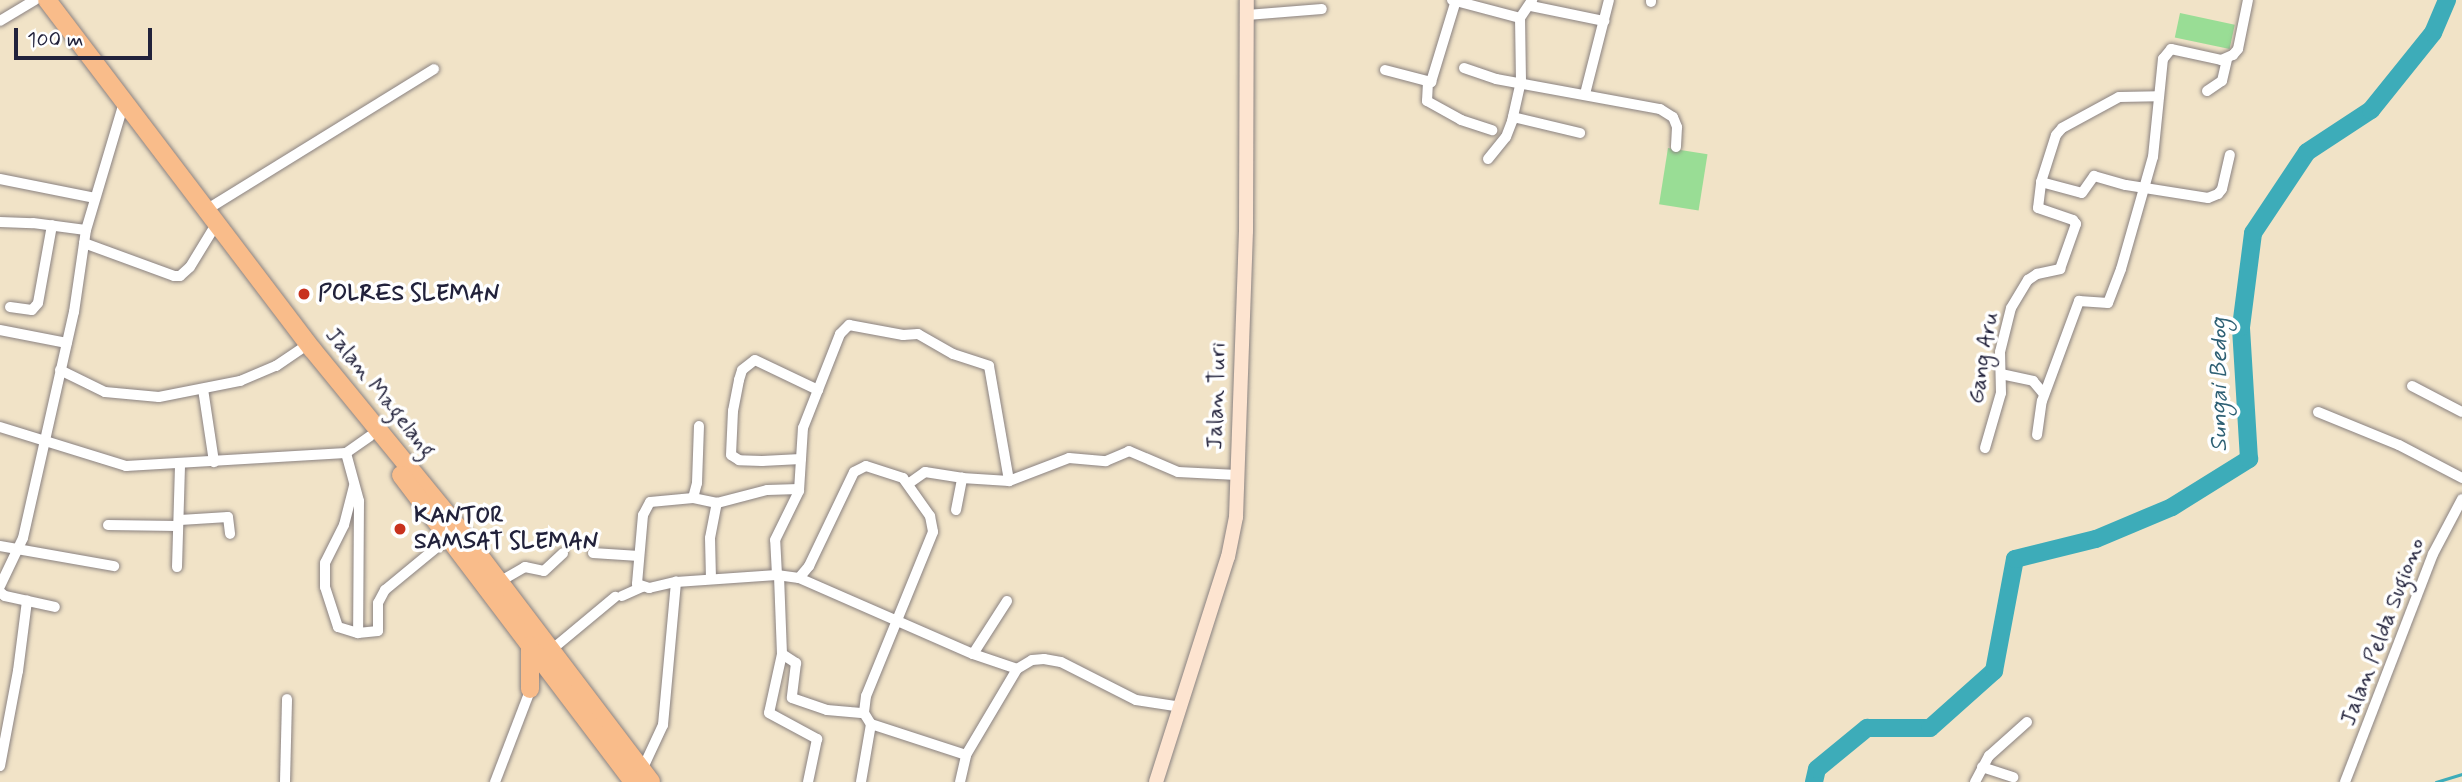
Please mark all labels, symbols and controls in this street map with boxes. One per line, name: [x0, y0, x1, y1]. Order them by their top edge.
scale bar: [18, 14, 156, 58]
text: 100 m: [27, 26, 83, 54]
place label: POLRES SLEMAN: [318, 280, 497, 308]
marker: POLRES SLEMAN: [296, 286, 312, 302]
street label: Gang Aru: [1963, 312, 2005, 404]
water label: Sungai Bedog: [2206, 318, 2234, 452]
street label: Jalan Magelang: [319, 322, 441, 464]
street label: Jalan Turi: [1201, 345, 1233, 447]
place label: KANTOR SAMSAT SLEMAN: [414, 502, 596, 556]
marker: KANTOR SAMSAT SLEMAN: [392, 521, 408, 537]
street label: Jalan Pelda Sugiono: [2334, 534, 2432, 730]

